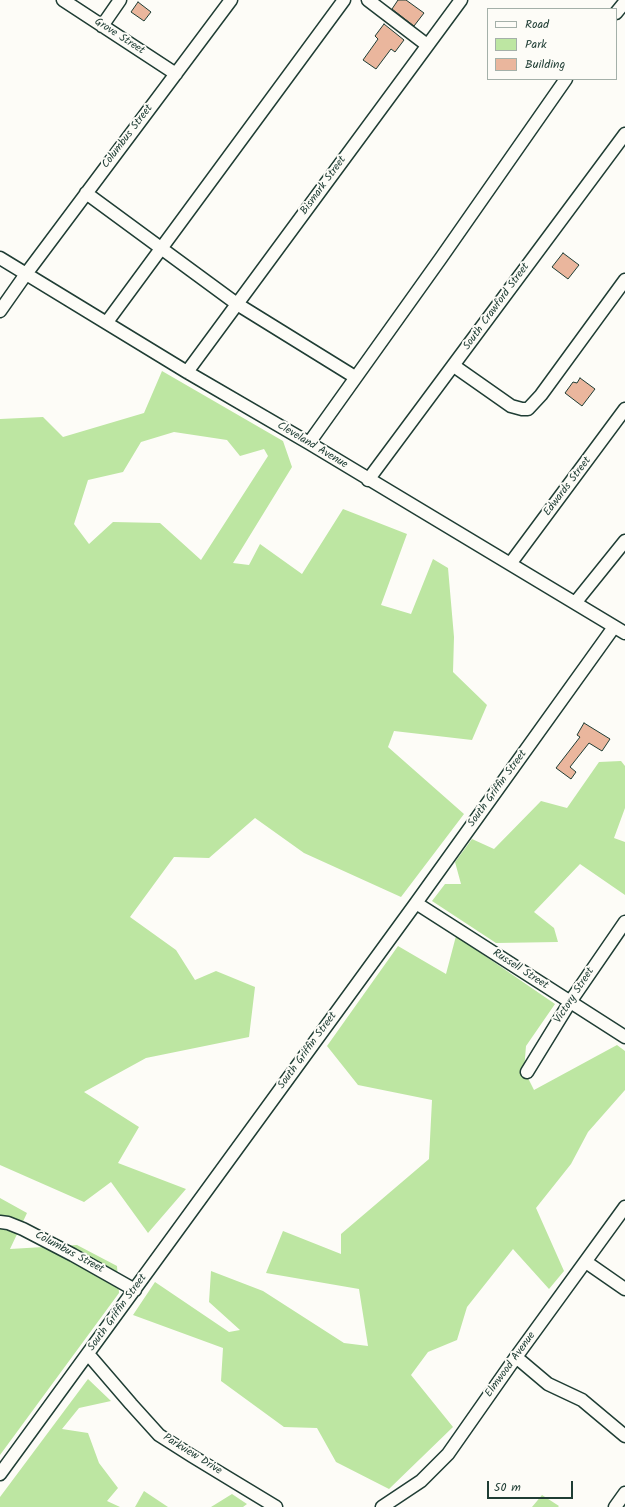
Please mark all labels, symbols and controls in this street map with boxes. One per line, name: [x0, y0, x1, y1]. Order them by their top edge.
legend: [487, 8, 617, 80]
text: Road: [525, 15, 549, 34]
street label: Grove Street: [91, 16, 147, 58]
text: Park: [525, 35, 547, 54]
text: Building: [525, 55, 565, 74]
street label: Columbus Street: [100, 103, 156, 171]
street label: Bismark Street: [298, 154, 350, 218]
street label: South Crawford Street: [461, 261, 533, 353]
street label: Cleveland Avenue: [274, 420, 350, 472]
street label: Edwards Street: [541, 455, 595, 519]
street label: South Griffin Street: [466, 748, 530, 830]
street label: Russell Street: [490, 947, 550, 993]
street label: Victory Street: [552, 966, 598, 1026]
street label: South Griffin Street: [276, 1010, 340, 1092]
street label: Columbus Street: [32, 1229, 106, 1277]
street label: South Griffin Street: [86, 1272, 150, 1354]
street label: Elmwood Avenue: [483, 1330, 539, 1400]
street label: Parkview Drive: [160, 1432, 224, 1478]
scale bar: [489, 1473, 575, 1499]
text: 50 m: [494, 1478, 521, 1497]

